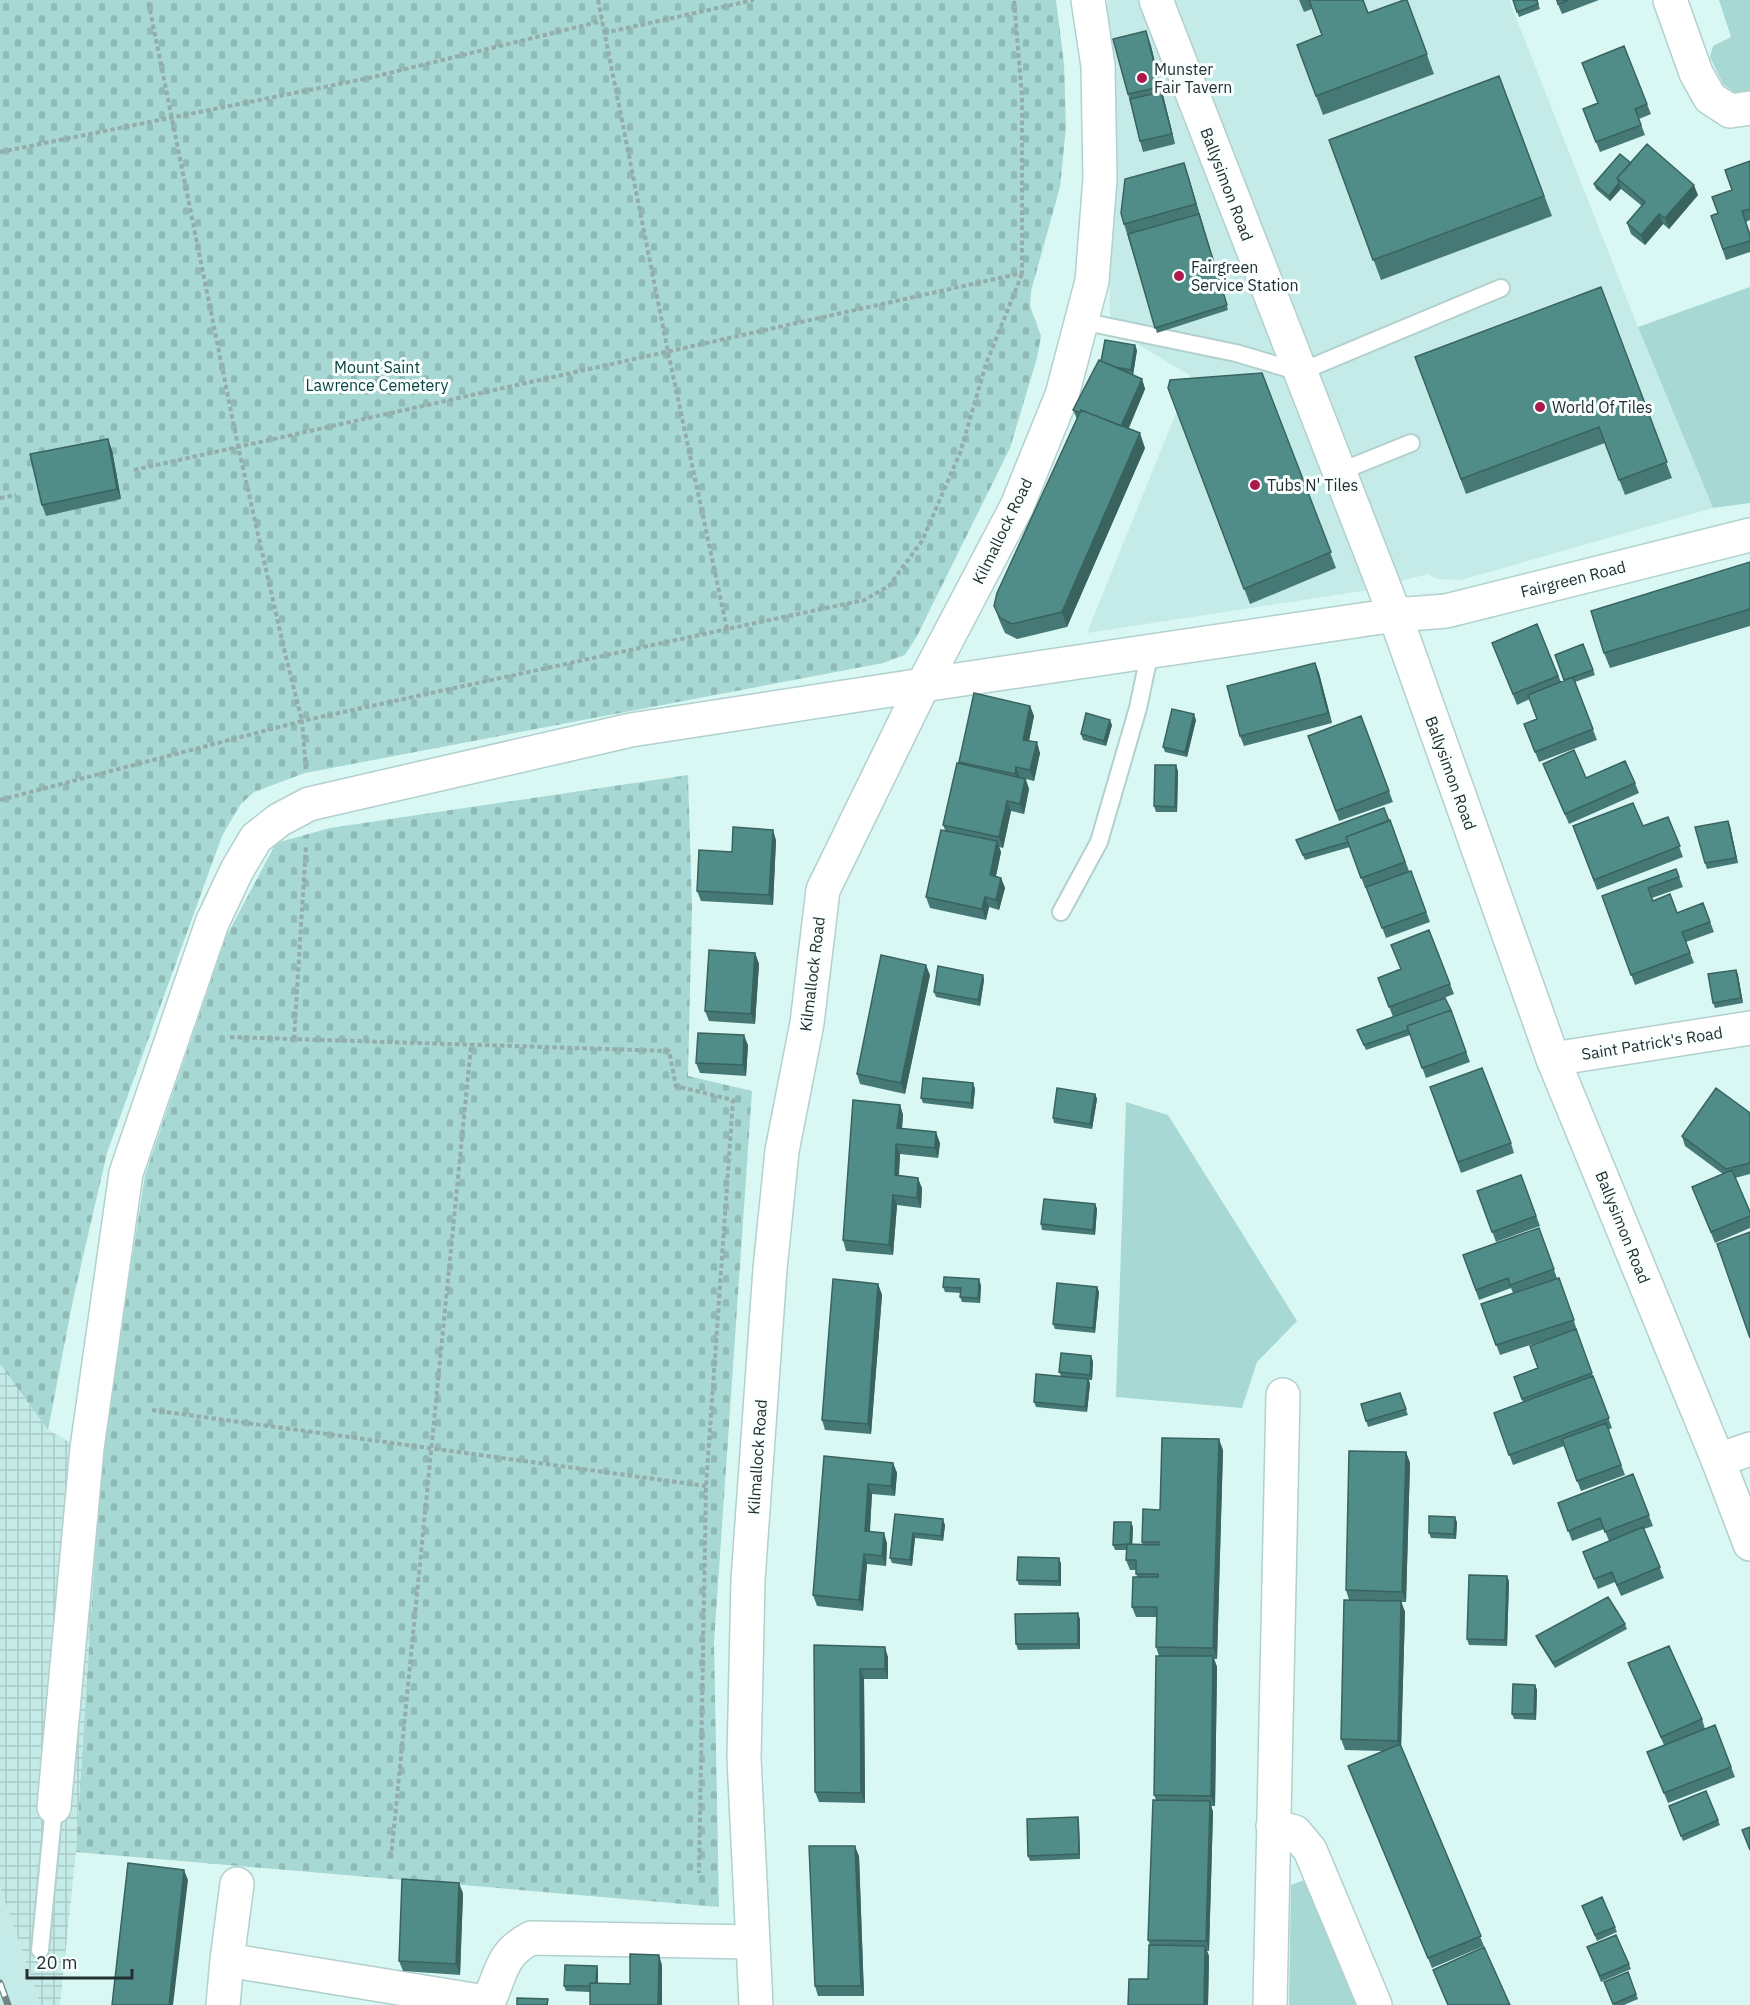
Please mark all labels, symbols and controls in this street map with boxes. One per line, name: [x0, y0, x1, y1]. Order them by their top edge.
place label: Munster Fair Tavern: [1154, 59, 1232, 97]
marker: Munster Fair Tavern: [1135, 71, 1149, 85]
street label: Ballysimon Road: [1196, 125, 1258, 243]
place label: Fairgreen Service Station: [1191, 257, 1299, 295]
marker: Fairgreen Service Station: [1172, 269, 1186, 283]
park label: Mount Saint Lawrence Cemetery: [306, 357, 448, 395]
place label: World Of Tiles: [1552, 397, 1653, 417]
marker: World Of Tiles: [1533, 400, 1547, 414]
street label: Kilmallock Road: [968, 475, 1036, 587]
place label: Tubs N' Tiles: [1267, 475, 1358, 495]
marker: Tubs N' Tiles: [1248, 478, 1262, 492]
street label: Fairgreen Road: [1518, 556, 1628, 602]
street label: Ballysimon Road: [1421, 713, 1481, 833]
street label: Kilmallock Road: [795, 915, 829, 1033]
street label: Saint Patrick's Road: [1580, 1022, 1724, 1064]
street label: Ballysimon Road: [1591, 1168, 1655, 1286]
street label: Kilmallock Road: [743, 1399, 771, 1515]
scale bar: [27, 1942, 132, 1980]
text: 20 m: [36, 1951, 78, 1974]

